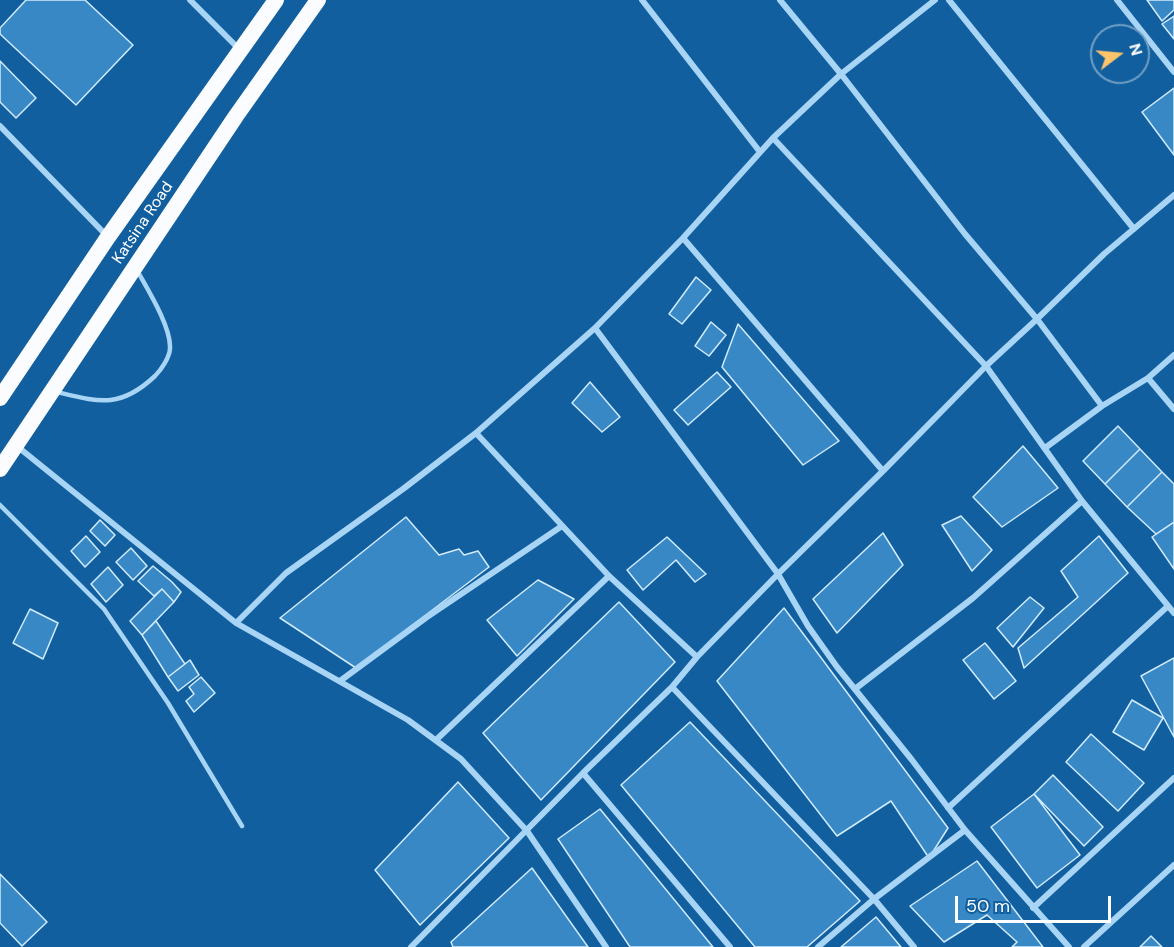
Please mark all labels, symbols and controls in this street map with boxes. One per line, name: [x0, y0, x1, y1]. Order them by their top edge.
north arrow: [1090, 24, 1150, 84]
text: N: [1124, 41, 1148, 58]
street label: Katsina Road: [108, 178, 178, 268]
scale bar: [958, 884, 1114, 922]
text: 50 m: [966, 894, 1010, 918]

